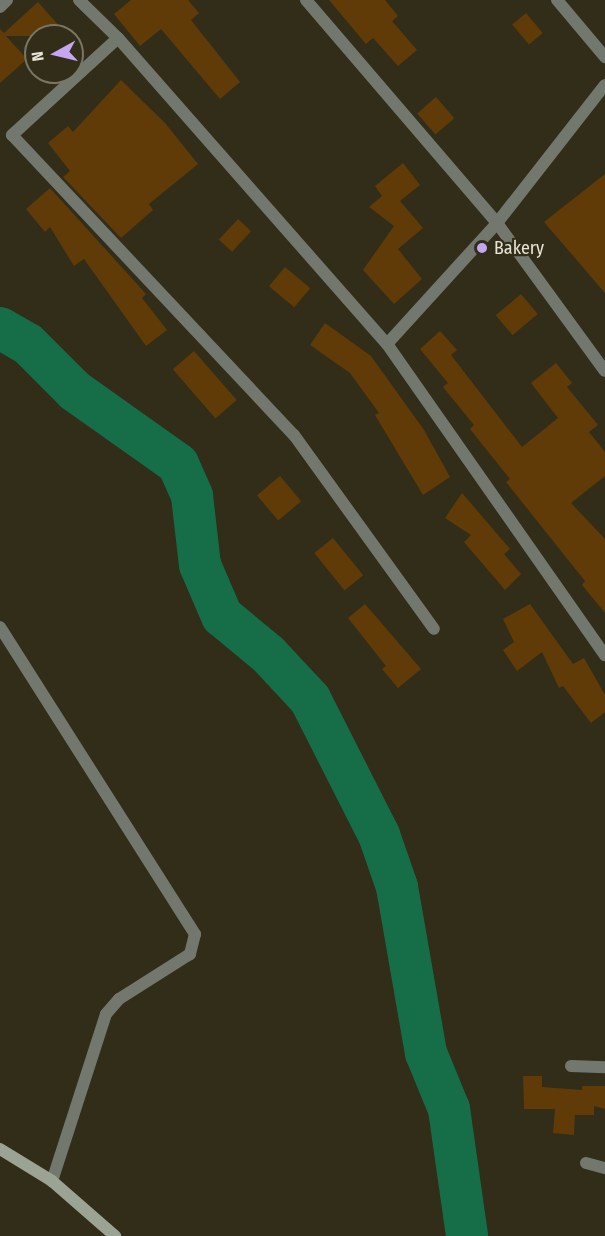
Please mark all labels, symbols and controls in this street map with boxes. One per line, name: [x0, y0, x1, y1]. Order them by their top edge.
north arrow: [24, 24, 84, 84]
text: N: [28, 50, 48, 62]
place label: Bakery: [494, 237, 544, 259]
marker: Bakery: [475, 241, 489, 255]

